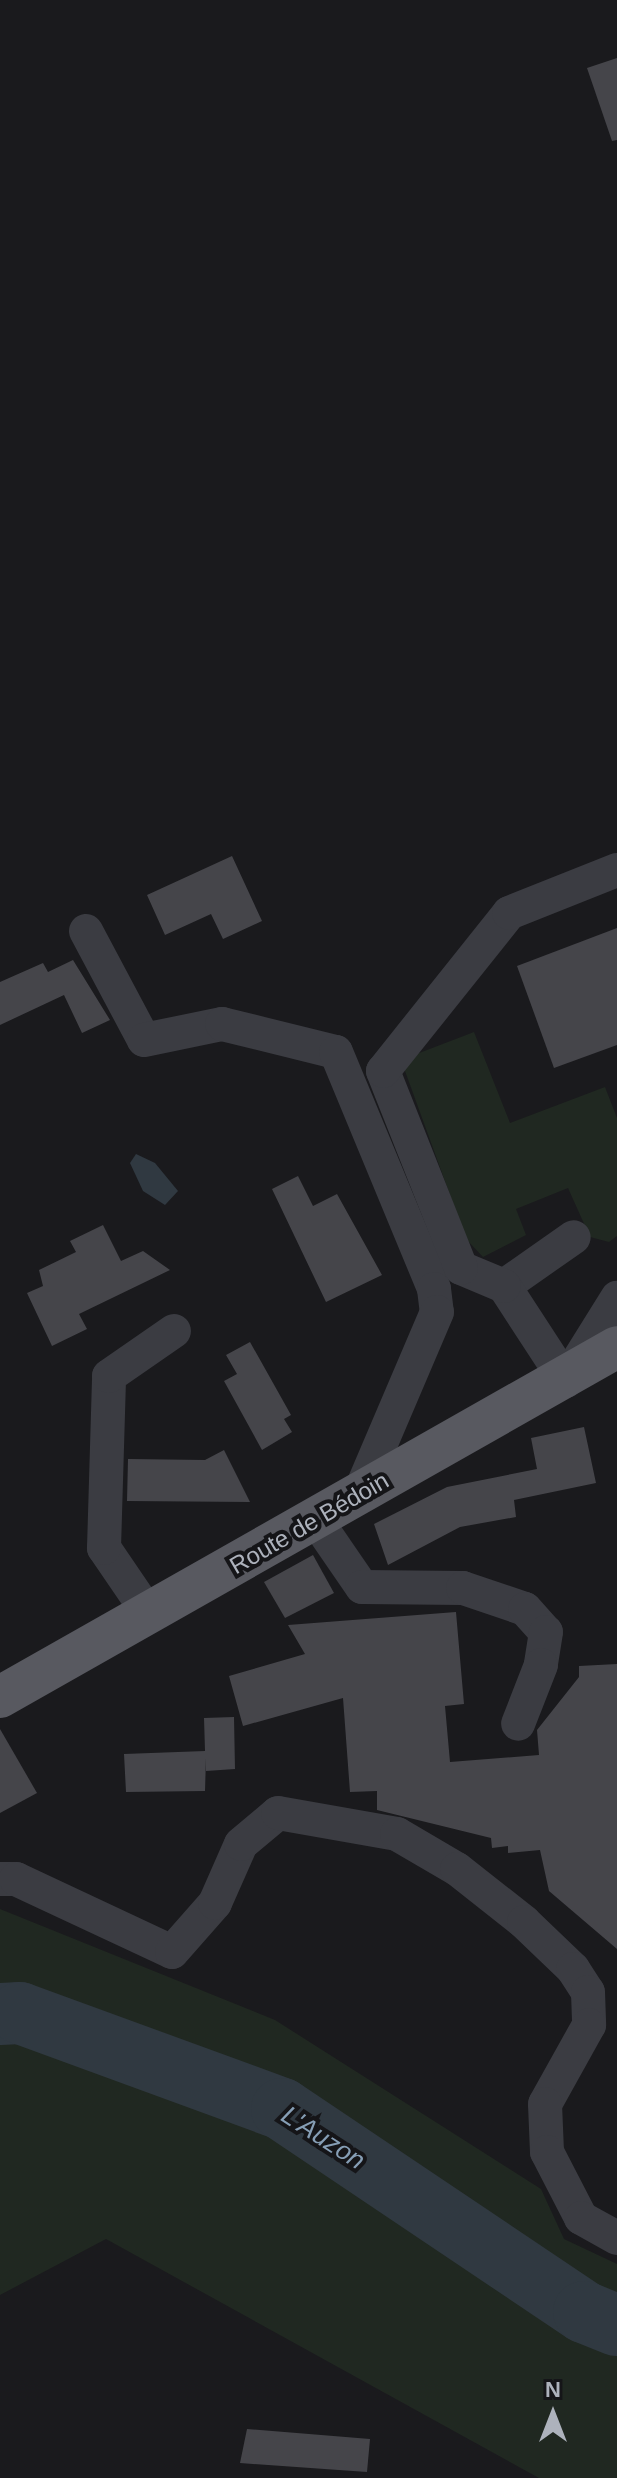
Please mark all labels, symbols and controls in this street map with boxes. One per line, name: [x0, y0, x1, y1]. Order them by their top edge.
street label: Route de Bédoin: [224, 1466, 394, 1580]
water label: L'Auzon: [275, 2100, 371, 2176]
north arrow: [513, 2374, 593, 2454]
text: N: [545, 2377, 561, 2402]

